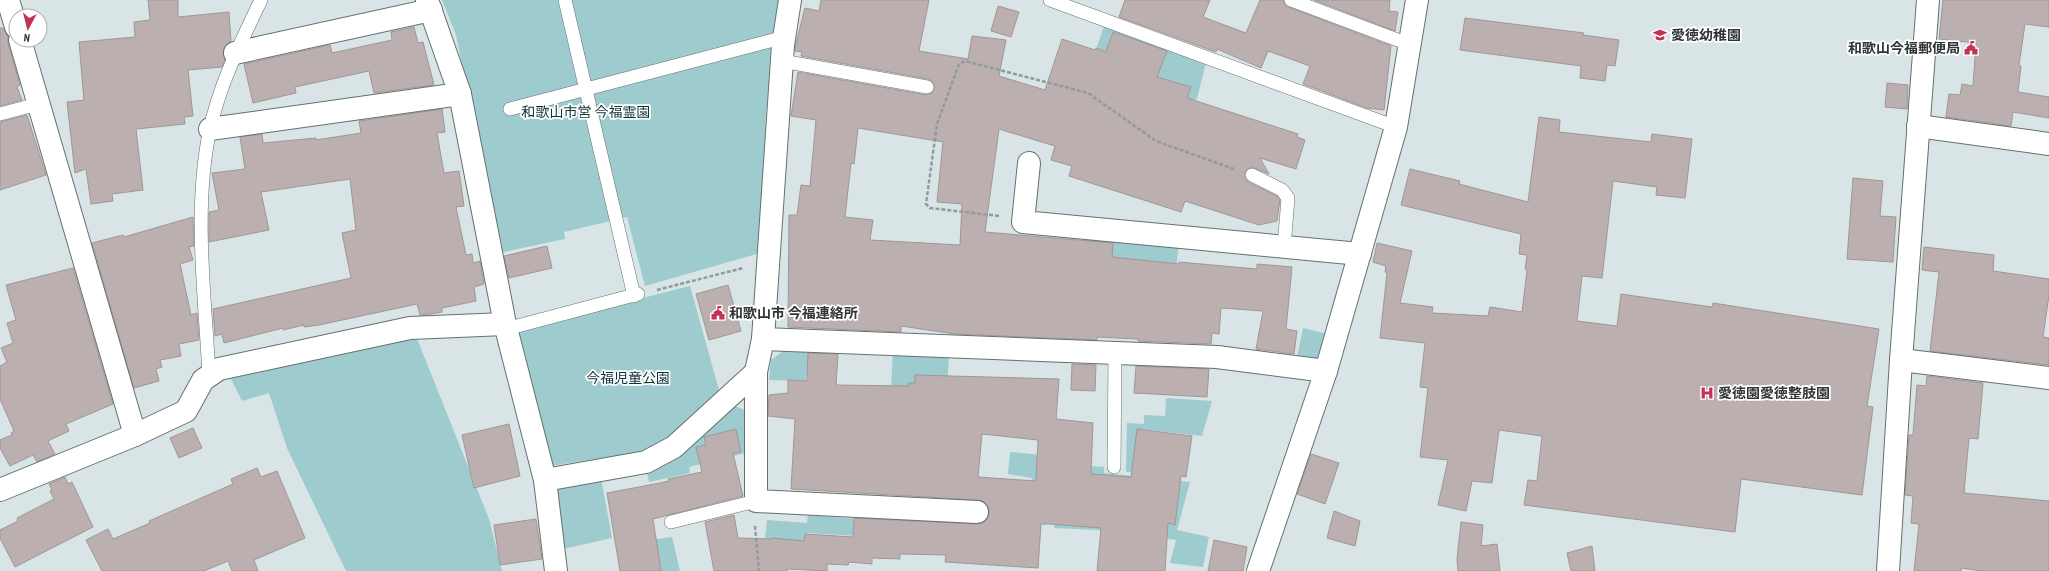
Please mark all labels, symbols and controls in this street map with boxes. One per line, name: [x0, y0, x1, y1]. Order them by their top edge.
north arrow: [8, 8, 48, 48]
place label: 愛徳幼稚園: [1671, 26, 1741, 44]
school or university icon: 愛徳幼稚園: [1652, 27, 1668, 43]
text: N: [23, 31, 31, 45]
place label: 和歌山今福郵便局: [1848, 39, 1960, 57]
public building icon: 和歌山今福郵便局: [1963, 40, 1979, 56]
park label: 和歌山市営 今福霊園: [522, 103, 650, 121]
place label: 和歌山市 今福連絡所: [729, 304, 858, 322]
public building icon: 和歌山市 今福連絡所: [710, 305, 726, 321]
park label: 今福児童公園: [586, 369, 670, 387]
place label: 愛徳園愛徳整肢園: [1718, 384, 1830, 402]
hospital icon: 愛徳園愛徳整肢園: [1699, 385, 1715, 401]

